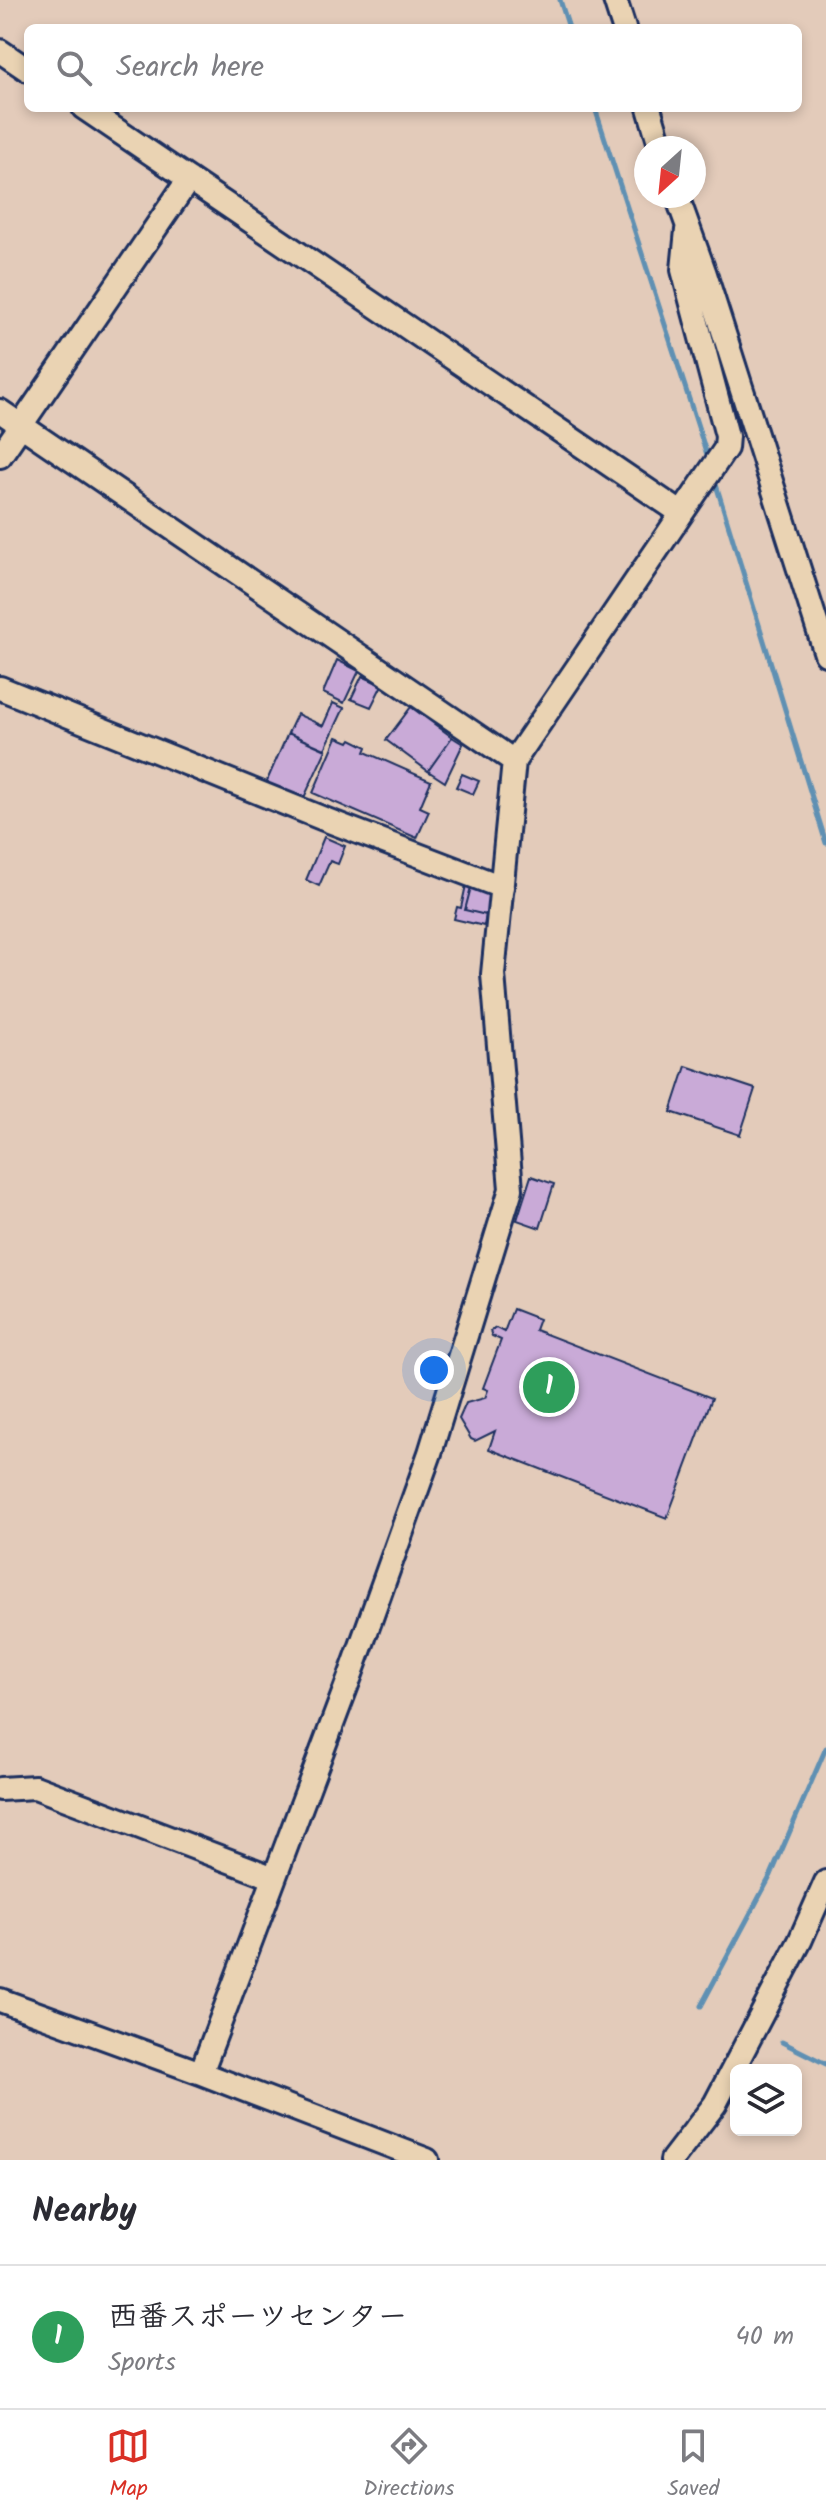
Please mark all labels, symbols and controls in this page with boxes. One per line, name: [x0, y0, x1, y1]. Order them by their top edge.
search box: [24, 24, 802, 112]
text: Search here: [116, 44, 264, 92]
icon: search: [52, 46, 96, 90]
north arrow: [634, 136, 706, 208]
your location: [414, 1350, 454, 1390]
pin: 1: [523, 1357, 575, 1417]
map controls: [730, 2064, 802, 2136]
button: layers: [730, 2064, 802, 2136]
text: Nearby: [32, 2185, 137, 2239]
text: 西番スポーツセンター: [108, 2294, 407, 2342]
text: 1: [54, 2316, 62, 2358]
text: 40 m: [736, 2316, 794, 2358]
text: Sports: [108, 2342, 176, 2384]
tab: Map: [106, 2424, 150, 2507]
tab: Directions: [363, 2424, 455, 2507]
tab: Saved: [667, 2424, 720, 2507]

